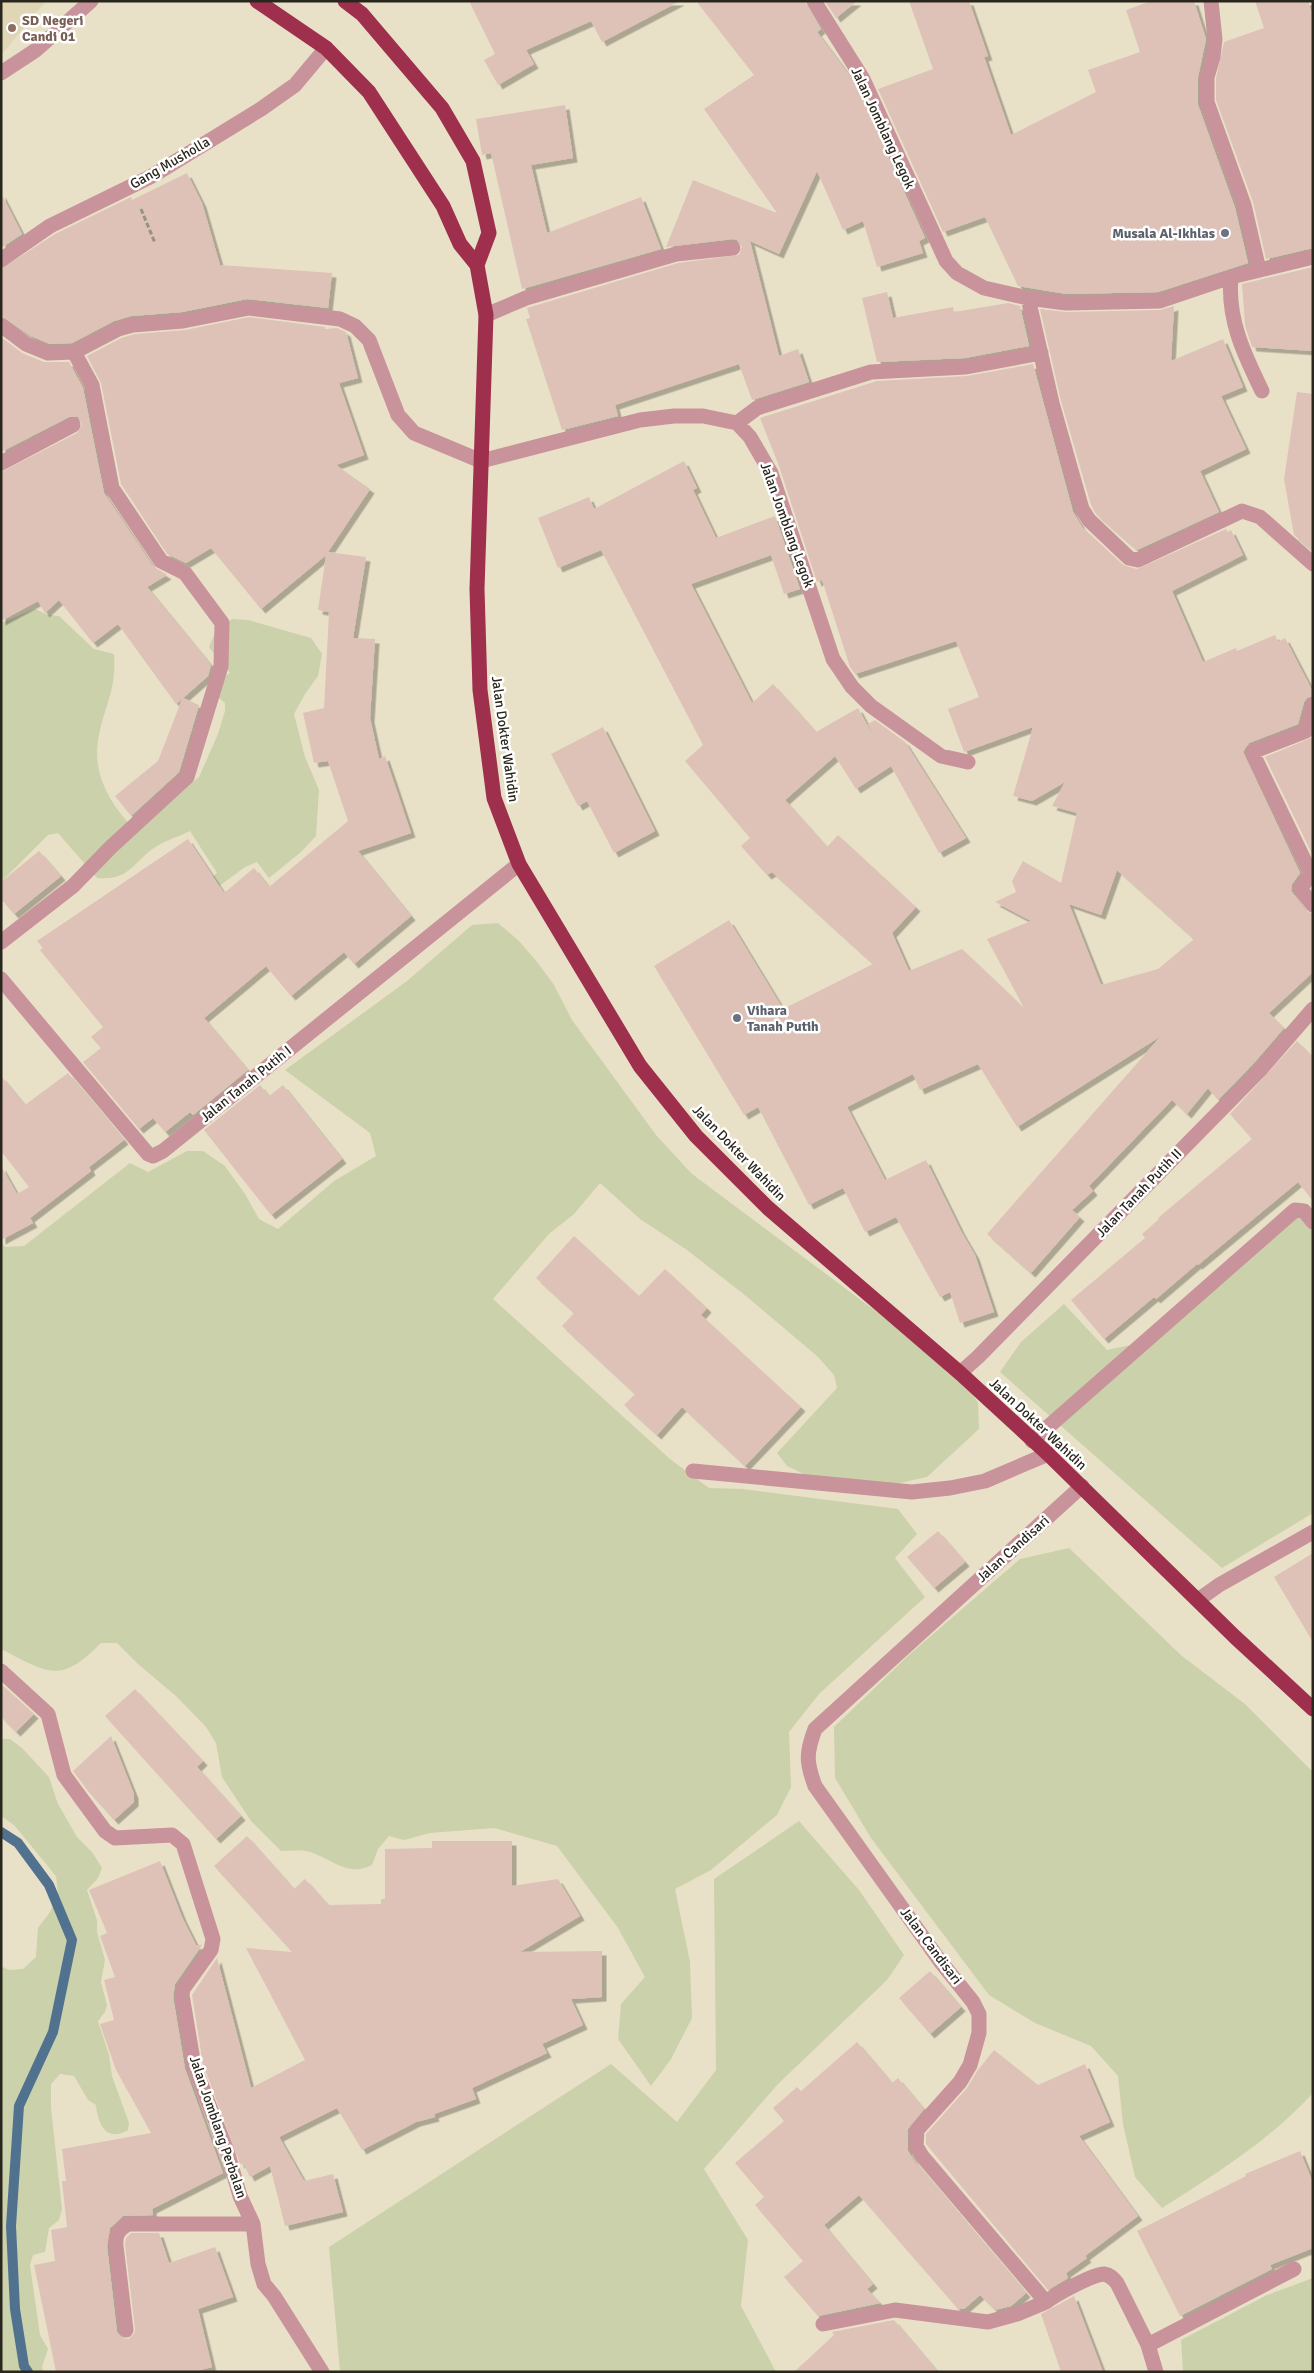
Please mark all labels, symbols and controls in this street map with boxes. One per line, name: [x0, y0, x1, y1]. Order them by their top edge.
place label: SD Negeri Candi 01: [22, 12, 83, 45]
marker: SD Negeri Candi 01: [6, 22, 18, 34]
street label: Jalan Jomblang Legok: [847, 65, 919, 191]
street label: Gang Musholla: [127, 133, 213, 193]
place label: Musala Al-Ikhlas: [1112, 225, 1215, 242]
marker: Musala Al-Ikhlas: [1219, 227, 1231, 239]
street label: Jalan Jomblang Legok: [756, 460, 818, 590]
street label: Jalan Dokter Wahidin: [488, 675, 522, 803]
place label: Vihara Tanah Putih: [747, 1002, 819, 1035]
marker: Vihara Tanah Putih: [731, 1012, 743, 1024]
street label: Jalan Tanah Putih I: [197, 1042, 295, 1126]
street label: Jalan Dokter Wahidin: [689, 1101, 789, 1205]
street label: Jalan Tanah Putih II: [1092, 1145, 1186, 1241]
street label: Jalan Dokter Wahidin: [986, 1374, 1090, 1474]
street label: Jalan Candisari: [973, 1512, 1053, 1586]
street label: Jalan Candisari: [897, 1904, 965, 1988]
street label: Jalan Jomblang Perbalan: [186, 2054, 250, 2200]

